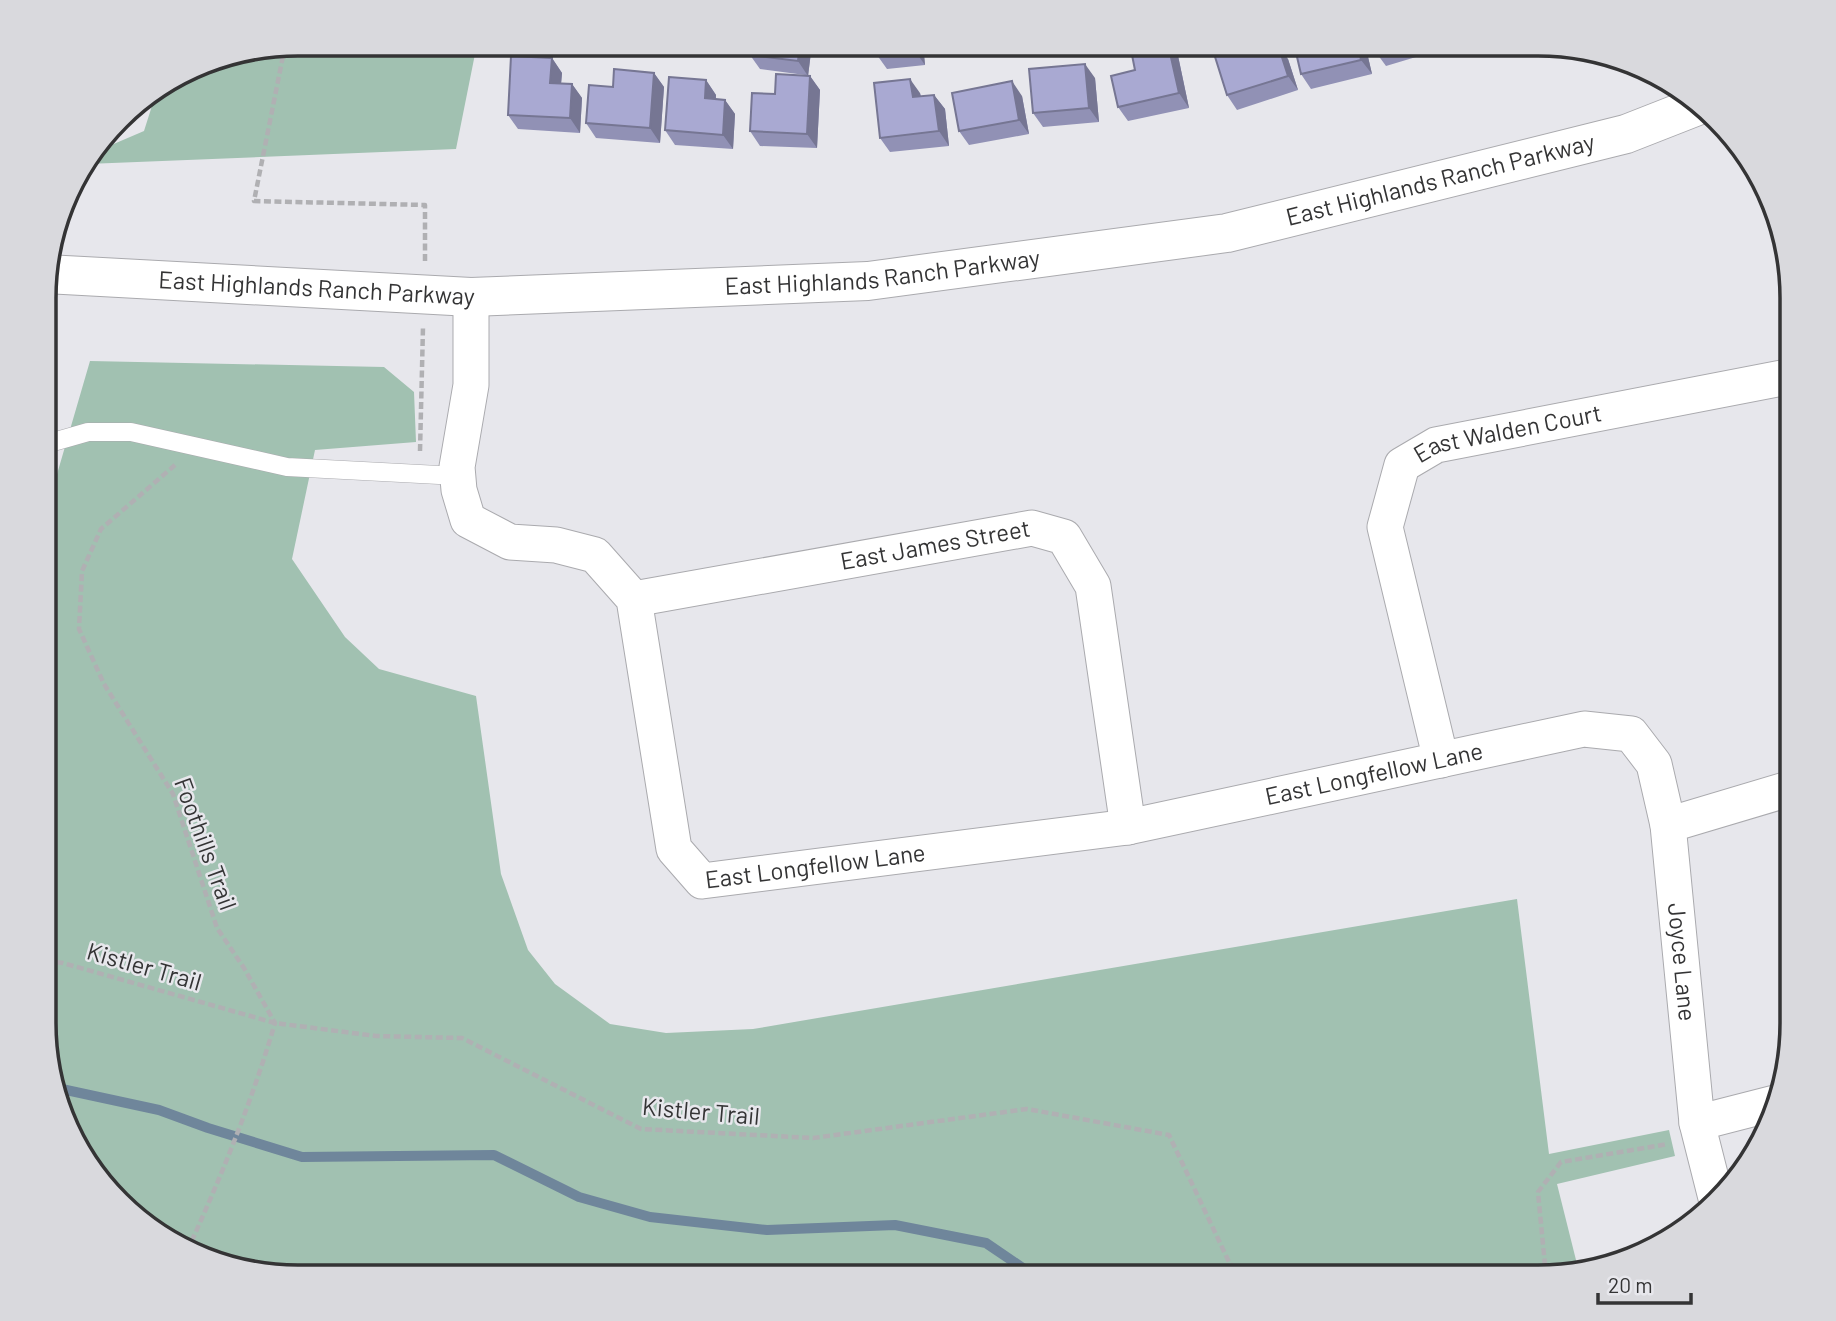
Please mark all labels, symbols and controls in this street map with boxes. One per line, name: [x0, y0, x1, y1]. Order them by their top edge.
street label: East Highlands Ranch Parkway: [1283, 126, 1597, 231]
street label: East Highlands Ranch Parkway: [724, 242, 1042, 300]
street label: East Highlands Ranch Parkway: [158, 264, 476, 310]
street label: East Walden Court: [1408, 397, 1604, 468]
street label: East James Street: [838, 513, 1032, 575]
street label: East Longfellow Lane: [1262, 735, 1485, 810]
street label: Foothills Trail: [169, 773, 244, 914]
street label: East Longfellow Lane: [703, 837, 927, 893]
street label: Joyce Lane: [1663, 901, 1703, 1022]
street label: Kistler Trail: [84, 935, 205, 996]
street label: Kistler Trail: [641, 1091, 761, 1130]
scale bar: [1598, 1262, 1691, 1306]
text: 20 m: [1608, 1272, 1653, 1297]

